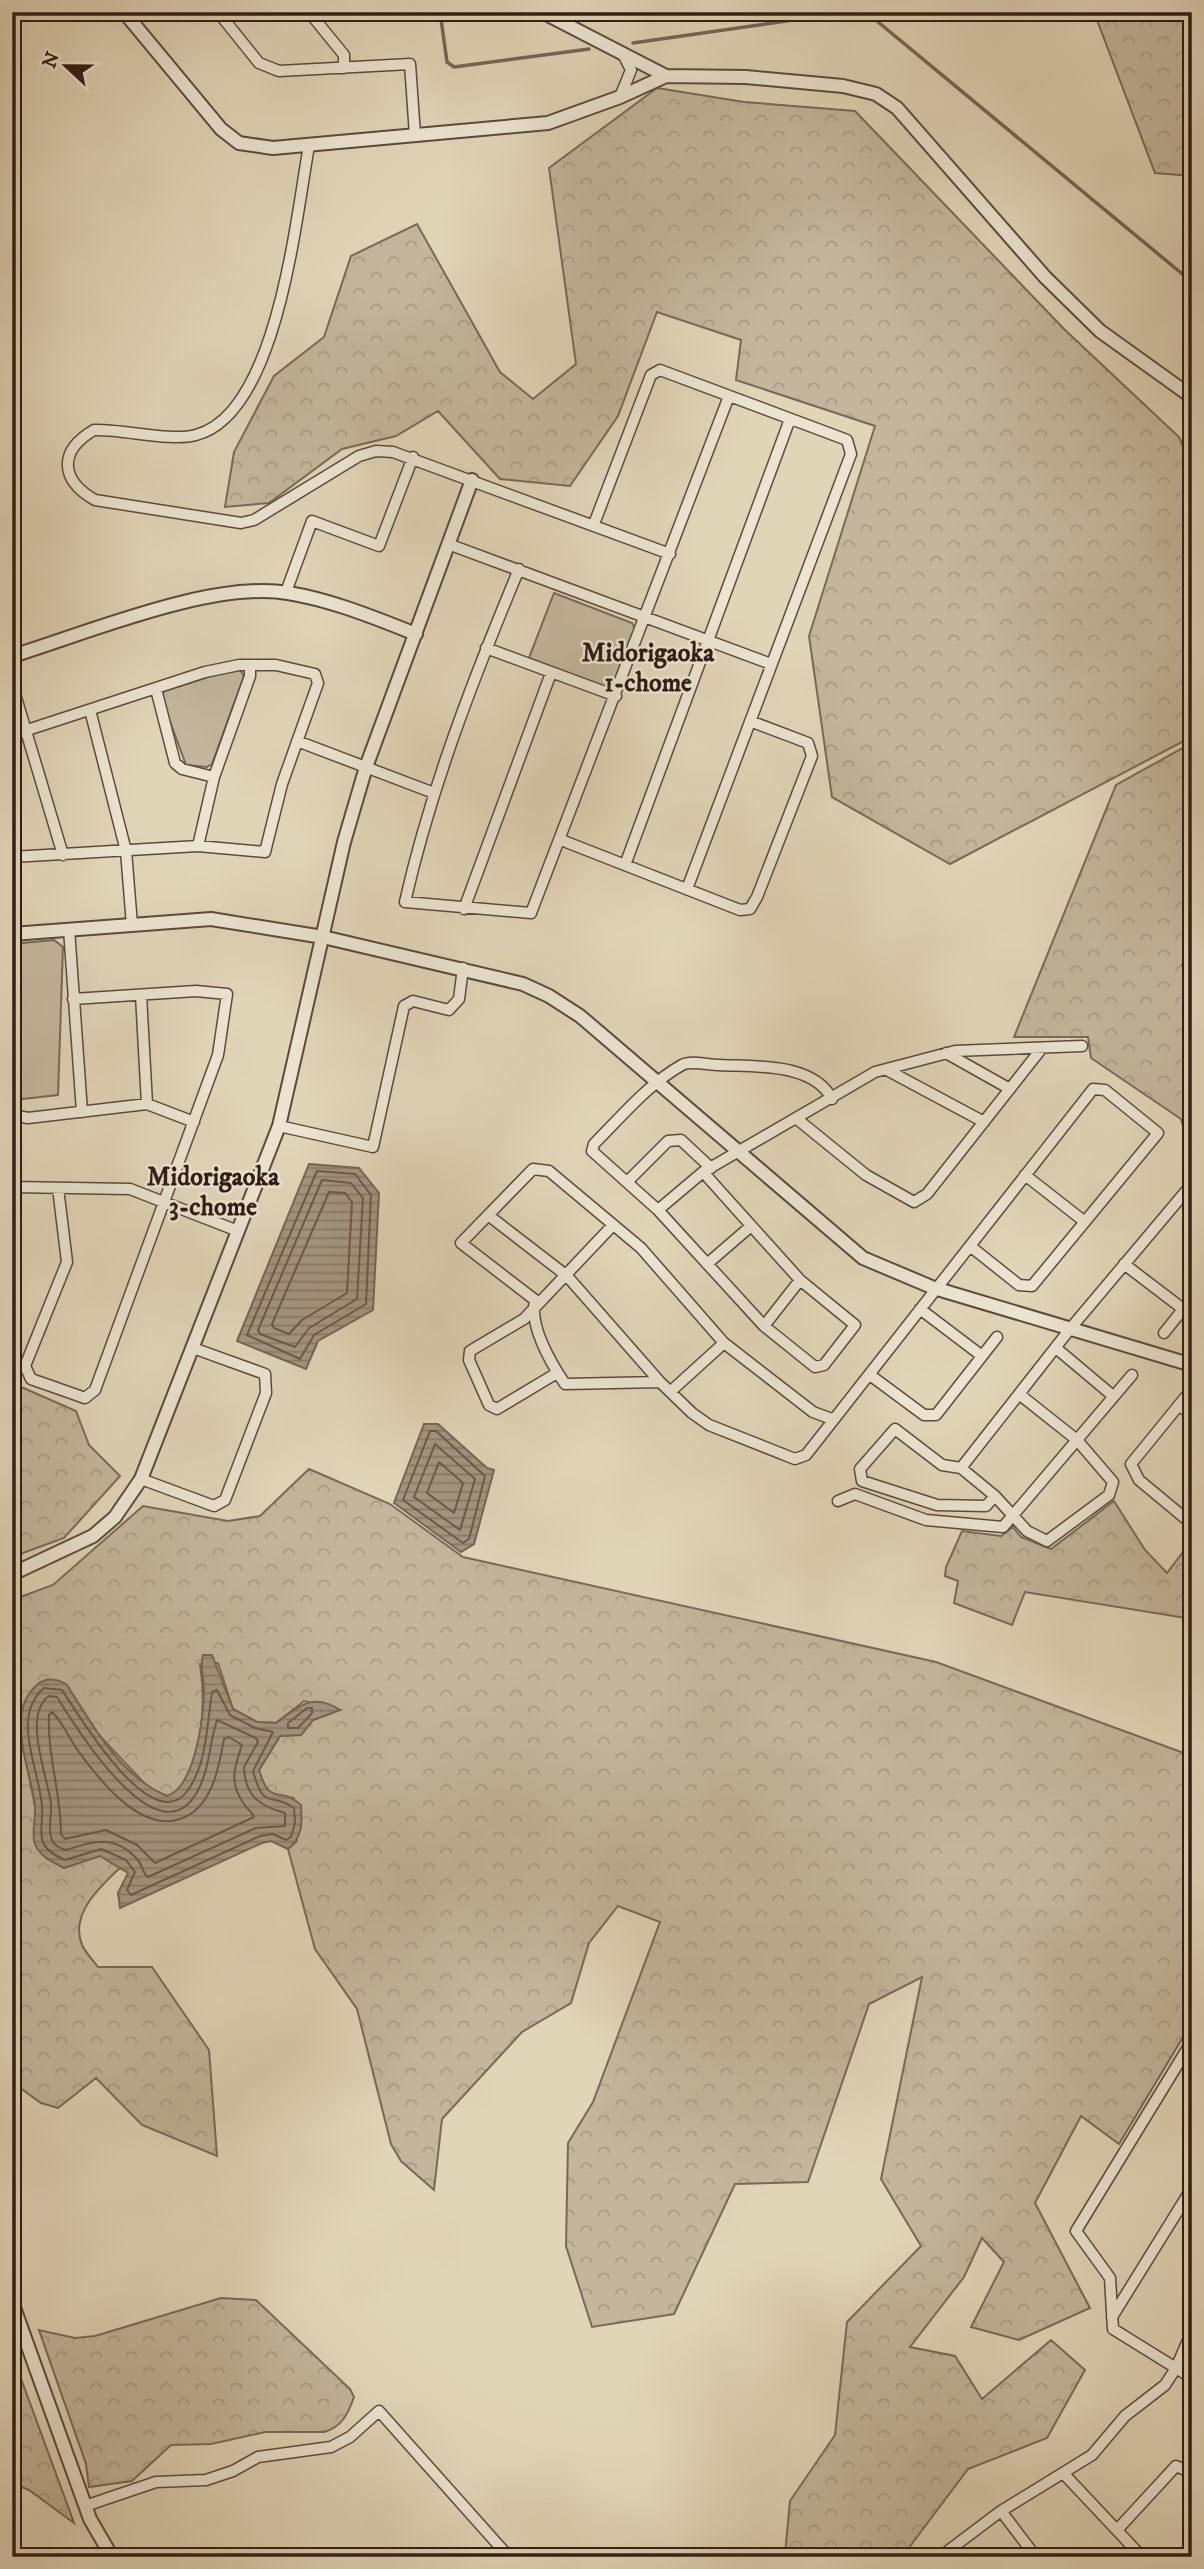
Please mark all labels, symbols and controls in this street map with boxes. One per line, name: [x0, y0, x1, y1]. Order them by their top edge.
north arrow: [32, 32, 102, 102]
text: N: [38, 48, 65, 72]
district label: Midorigaoka 1-chome: [582, 637, 715, 700]
district label: Midorigaoka 3-chome: [147, 1161, 280, 1224]

